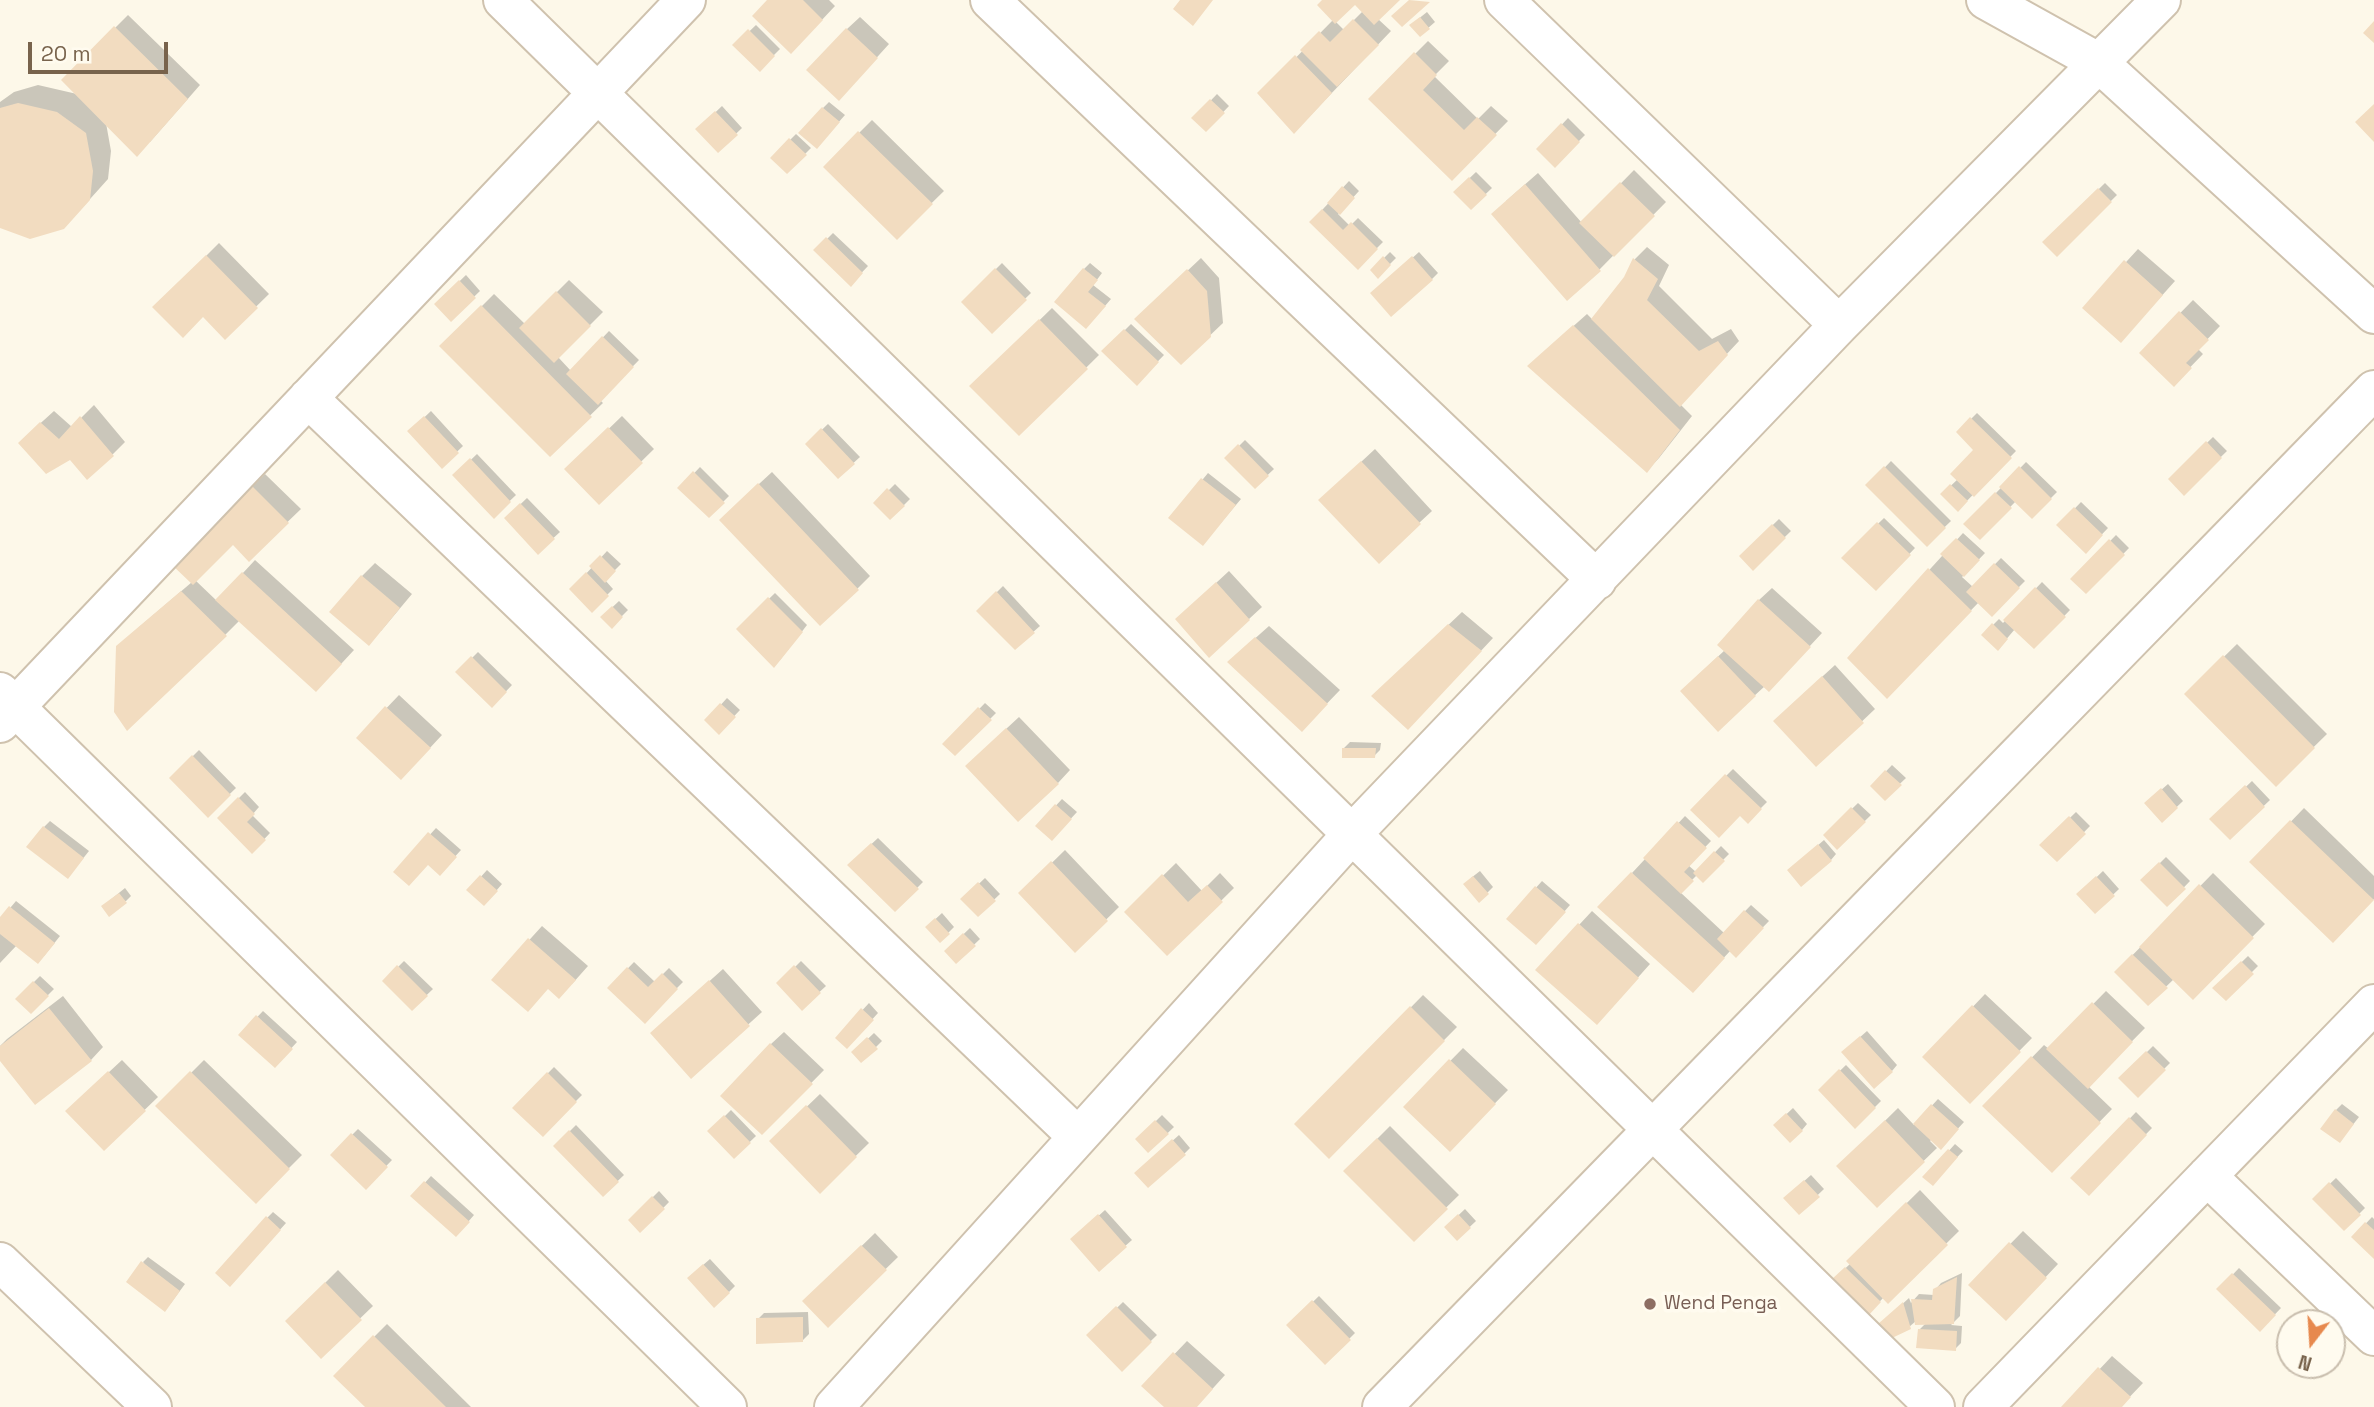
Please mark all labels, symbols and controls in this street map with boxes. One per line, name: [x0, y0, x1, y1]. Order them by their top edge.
scale bar: [32, 28, 172, 72]
text: 20 m: [41, 40, 91, 67]
place label: Wend Penga: [1664, 1293, 1778, 1315]
marker: Wend Penga: [1642, 1296, 1658, 1312]
north arrow: [2276, 1309, 2346, 1379]
text: N: [2296, 1349, 2315, 1376]

